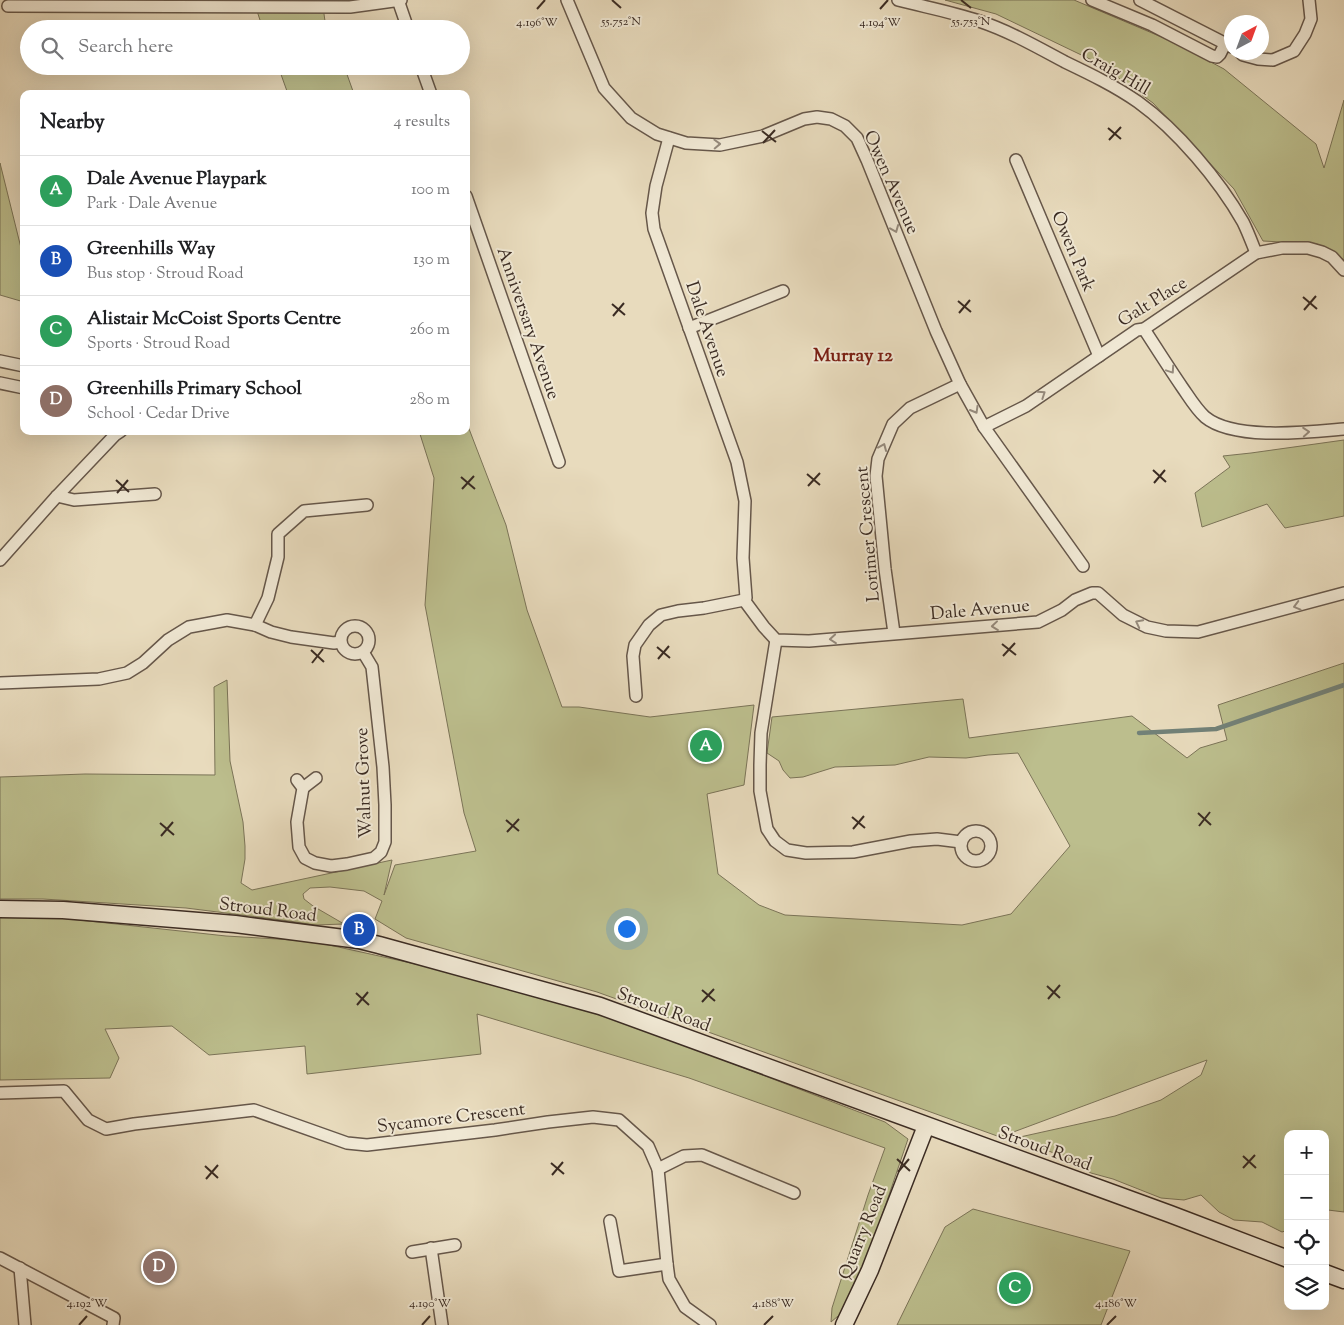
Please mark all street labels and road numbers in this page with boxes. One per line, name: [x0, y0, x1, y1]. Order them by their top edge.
street label: Craig Hill: [1075, 42, 1155, 103]
street label: Owen Avenue: [856, 127, 925, 239]
street label: Owen Park: [1043, 207, 1101, 296]
street label: Anniversary Avenue: [489, 244, 565, 403]
street label: Galt Place: [1113, 271, 1193, 334]
street label: Dale Avenue: [678, 278, 735, 381]
street label: Lorimer Crescent: [850, 465, 888, 603]
street label: Dale Avenue: [929, 594, 1031, 628]
street label: Walnut Grove: [350, 727, 380, 839]
street label: Stroud Road: [217, 892, 318, 930]
street label: Stroud Road: [613, 982, 714, 1040]
street label: Sycamore Crescent: [376, 1097, 527, 1141]
street label: Stroud Road: [994, 1121, 1095, 1179]
street label: Quarry Road: [833, 1181, 895, 1284]

